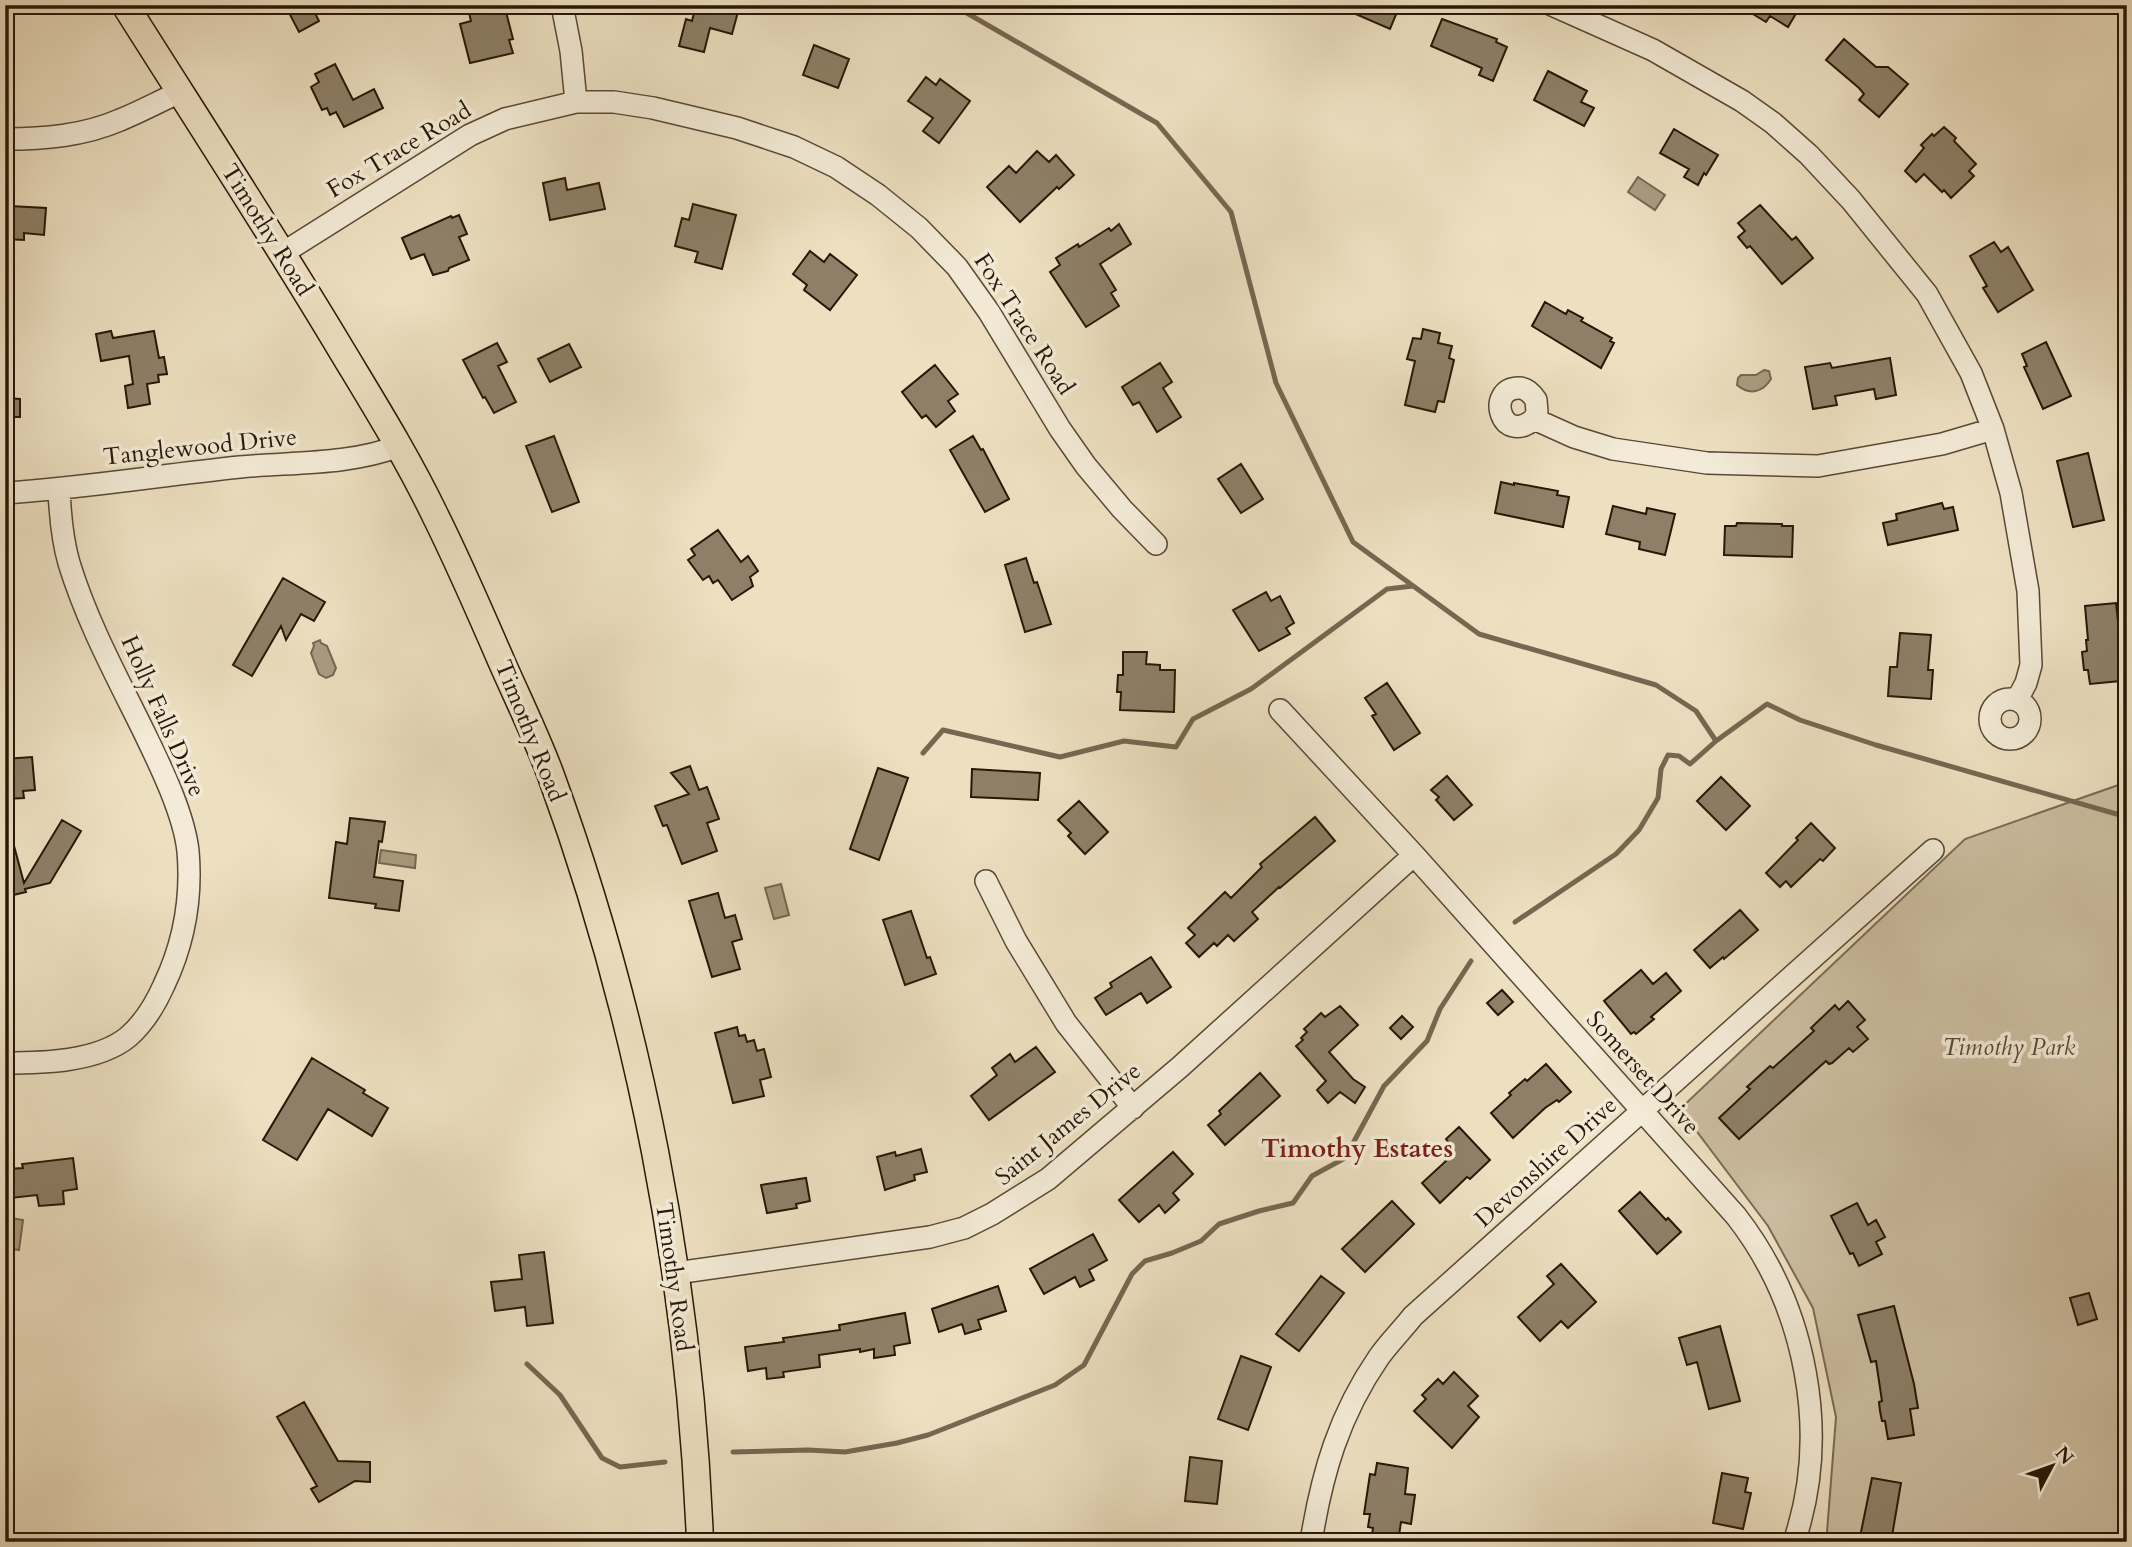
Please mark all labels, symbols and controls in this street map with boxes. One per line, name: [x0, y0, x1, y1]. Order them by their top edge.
street label: Fox Trace Road: [321, 94, 477, 206]
street label: Timothy Road: [213, 158, 321, 303]
street label: Fox Trace Road: [966, 247, 1082, 401]
street label: Tanglewood Drive: [102, 420, 298, 474]
street label: Holly Falls Drive: [113, 630, 213, 802]
street label: Timothy Road: [487, 655, 574, 807]
street label: Somerset Drive: [1579, 1004, 1707, 1142]
park label: Timothy Park: [1943, 1031, 2076, 1064]
street label: Saint James Drive: [988, 1055, 1148, 1193]
street label: Devonshire Drive: [1468, 1089, 1624, 1235]
district label: Timothy Estates: [1261, 1131, 1453, 1166]
street label: Timothy Road: [647, 1200, 701, 1354]
north arrow: [2016, 1432, 2086, 1502]
text: N: [2049, 1441, 2080, 1471]

